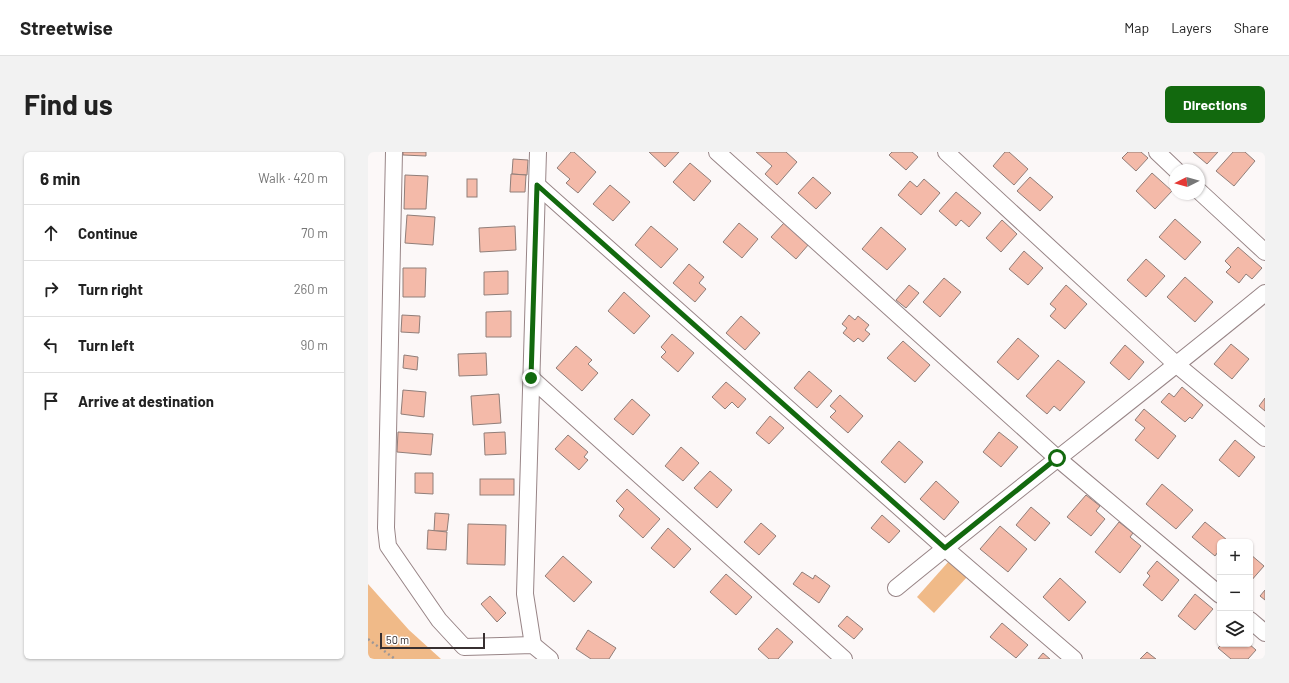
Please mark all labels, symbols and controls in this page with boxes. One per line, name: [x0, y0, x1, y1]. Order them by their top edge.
text: Streetwise: [20, 16, 113, 39]
text: Map: [1124, 19, 1149, 36]
text: Layers: [1171, 19, 1212, 36]
text: Share: [1234, 19, 1269, 36]
button: Directions: [1165, 86, 1265, 123]
text: Find us: [24, 87, 113, 121]
north arrow: [1169, 164, 1205, 200]
text: 6 min: [40, 168, 80, 188]
text: Walk · 420 m: [258, 170, 328, 186]
icon: ahead: [40, 222, 62, 244]
text: Continue: [78, 224, 138, 242]
text: 70 m: [301, 225, 328, 241]
icon: right: [40, 278, 62, 300]
text: Turn right: [78, 280, 143, 298]
text: 260 m: [294, 281, 328, 297]
icon: left: [40, 334, 62, 356]
text: Turn left: [78, 336, 134, 354]
text: 90 m: [301, 337, 328, 353]
route end: [522, 369, 540, 387]
icon: arrive: [40, 390, 62, 412]
text: Arrive at destination: [78, 392, 214, 410]
route start: [1048, 449, 1066, 467]
map controls: [1217, 539, 1253, 647]
button: +: [1217, 539, 1253, 575]
button: −: [1217, 575, 1253, 611]
button: layers: [1217, 611, 1253, 647]
scale bar: [380, 631, 485, 650]
text: 50 m: [386, 633, 409, 646]

